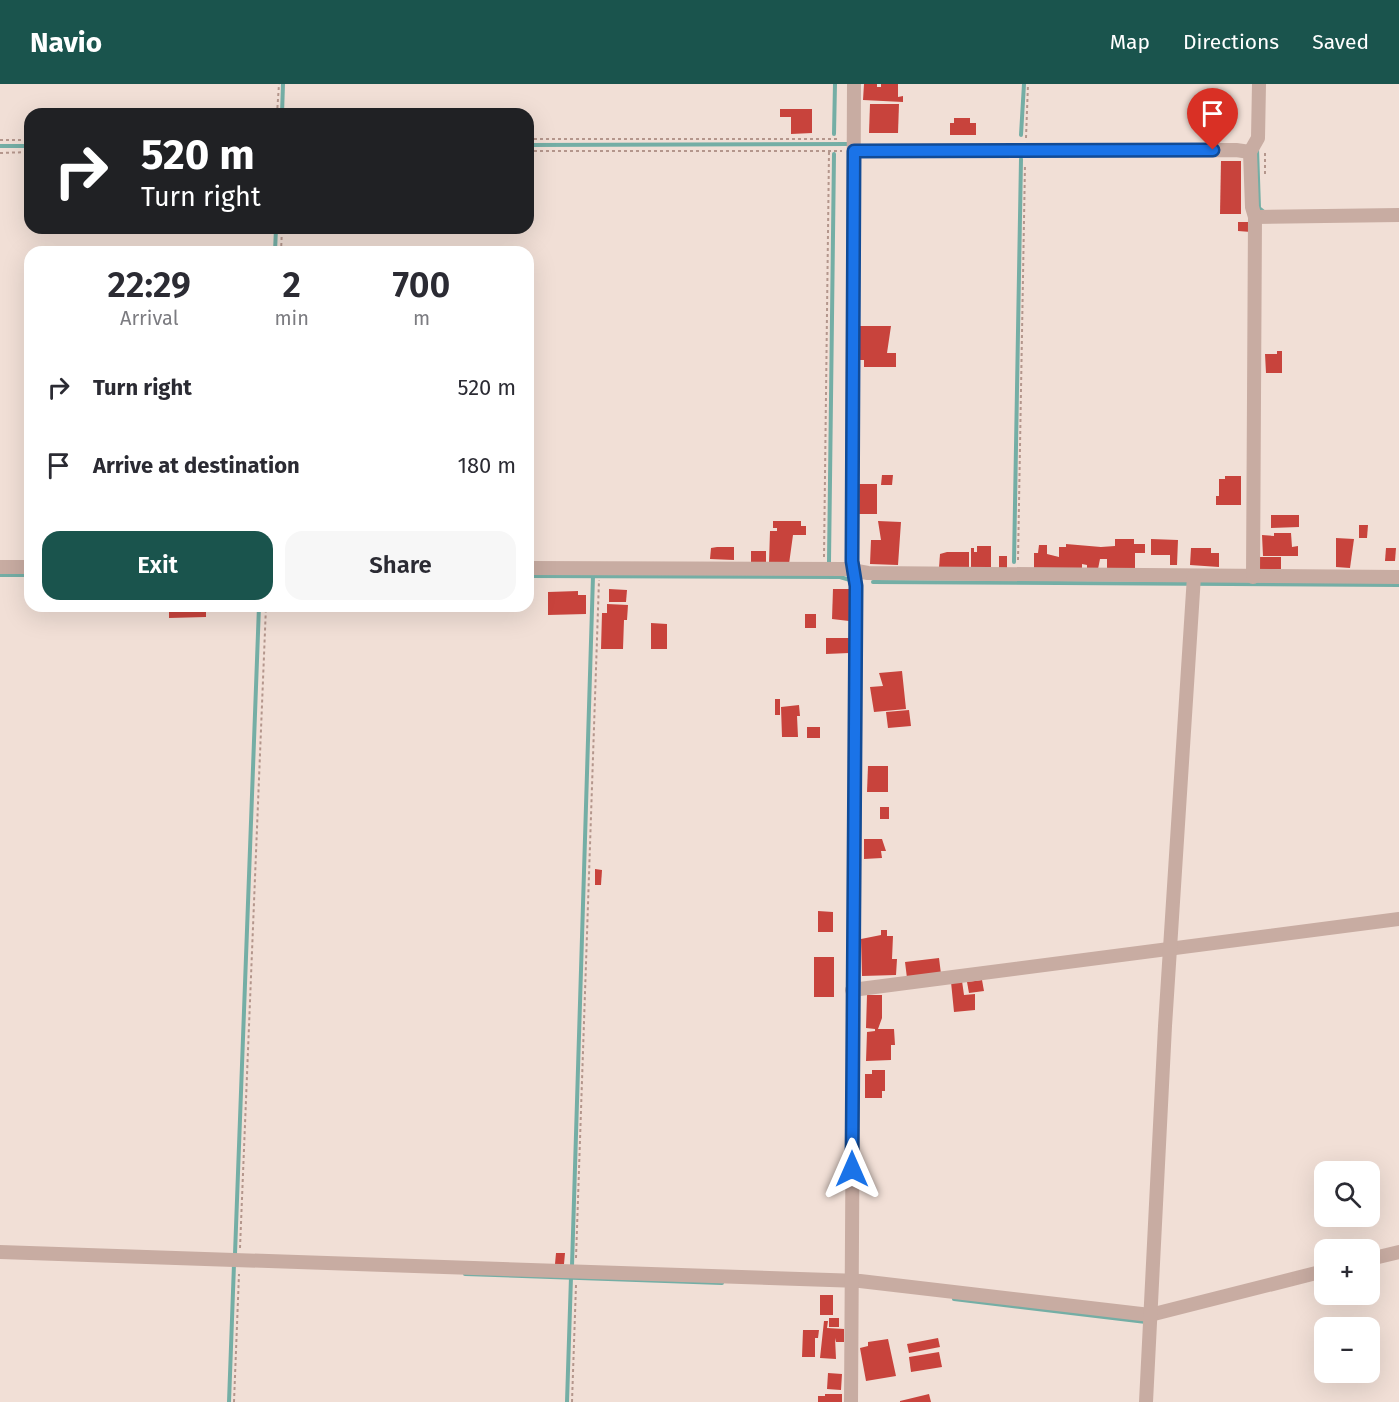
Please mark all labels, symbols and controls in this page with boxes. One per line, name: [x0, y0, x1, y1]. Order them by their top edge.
text: Navio: [30, 26, 102, 59]
text: Map: [1110, 29, 1150, 55]
text: Directions: [1183, 29, 1279, 55]
text: Saved: [1312, 29, 1369, 55]
pin: [1187, 88, 1238, 150]
icon: arrive: [1196, 97, 1229, 130]
text: 520 m: [141, 130, 255, 180]
icon: right: [42, 132, 120, 210]
text: Turn right: [141, 181, 261, 213]
text: 22:29: [108, 263, 191, 307]
text: 2: [283, 263, 301, 307]
text: 700: [393, 263, 450, 307]
text: Arrival: [120, 306, 179, 330]
text: min: [274, 306, 309, 330]
text: m: [413, 306, 430, 330]
icon: right: [42, 371, 75, 404]
text: Turn right: [93, 374, 192, 401]
text: 520 m: [457, 374, 516, 401]
icon: arrive: [42, 449, 75, 482]
text: Arrive at destination: [93, 452, 300, 479]
text: 180 m: [457, 452, 516, 479]
button: Exit: [42, 531, 273, 600]
button: Share: [285, 531, 516, 600]
position arrow: [820, 1137, 884, 1201]
map controls: [1314, 1161, 1380, 1383]
button: search: [1314, 1161, 1380, 1227]
button: +: [1314, 1239, 1380, 1305]
button: −: [1314, 1317, 1380, 1383]

